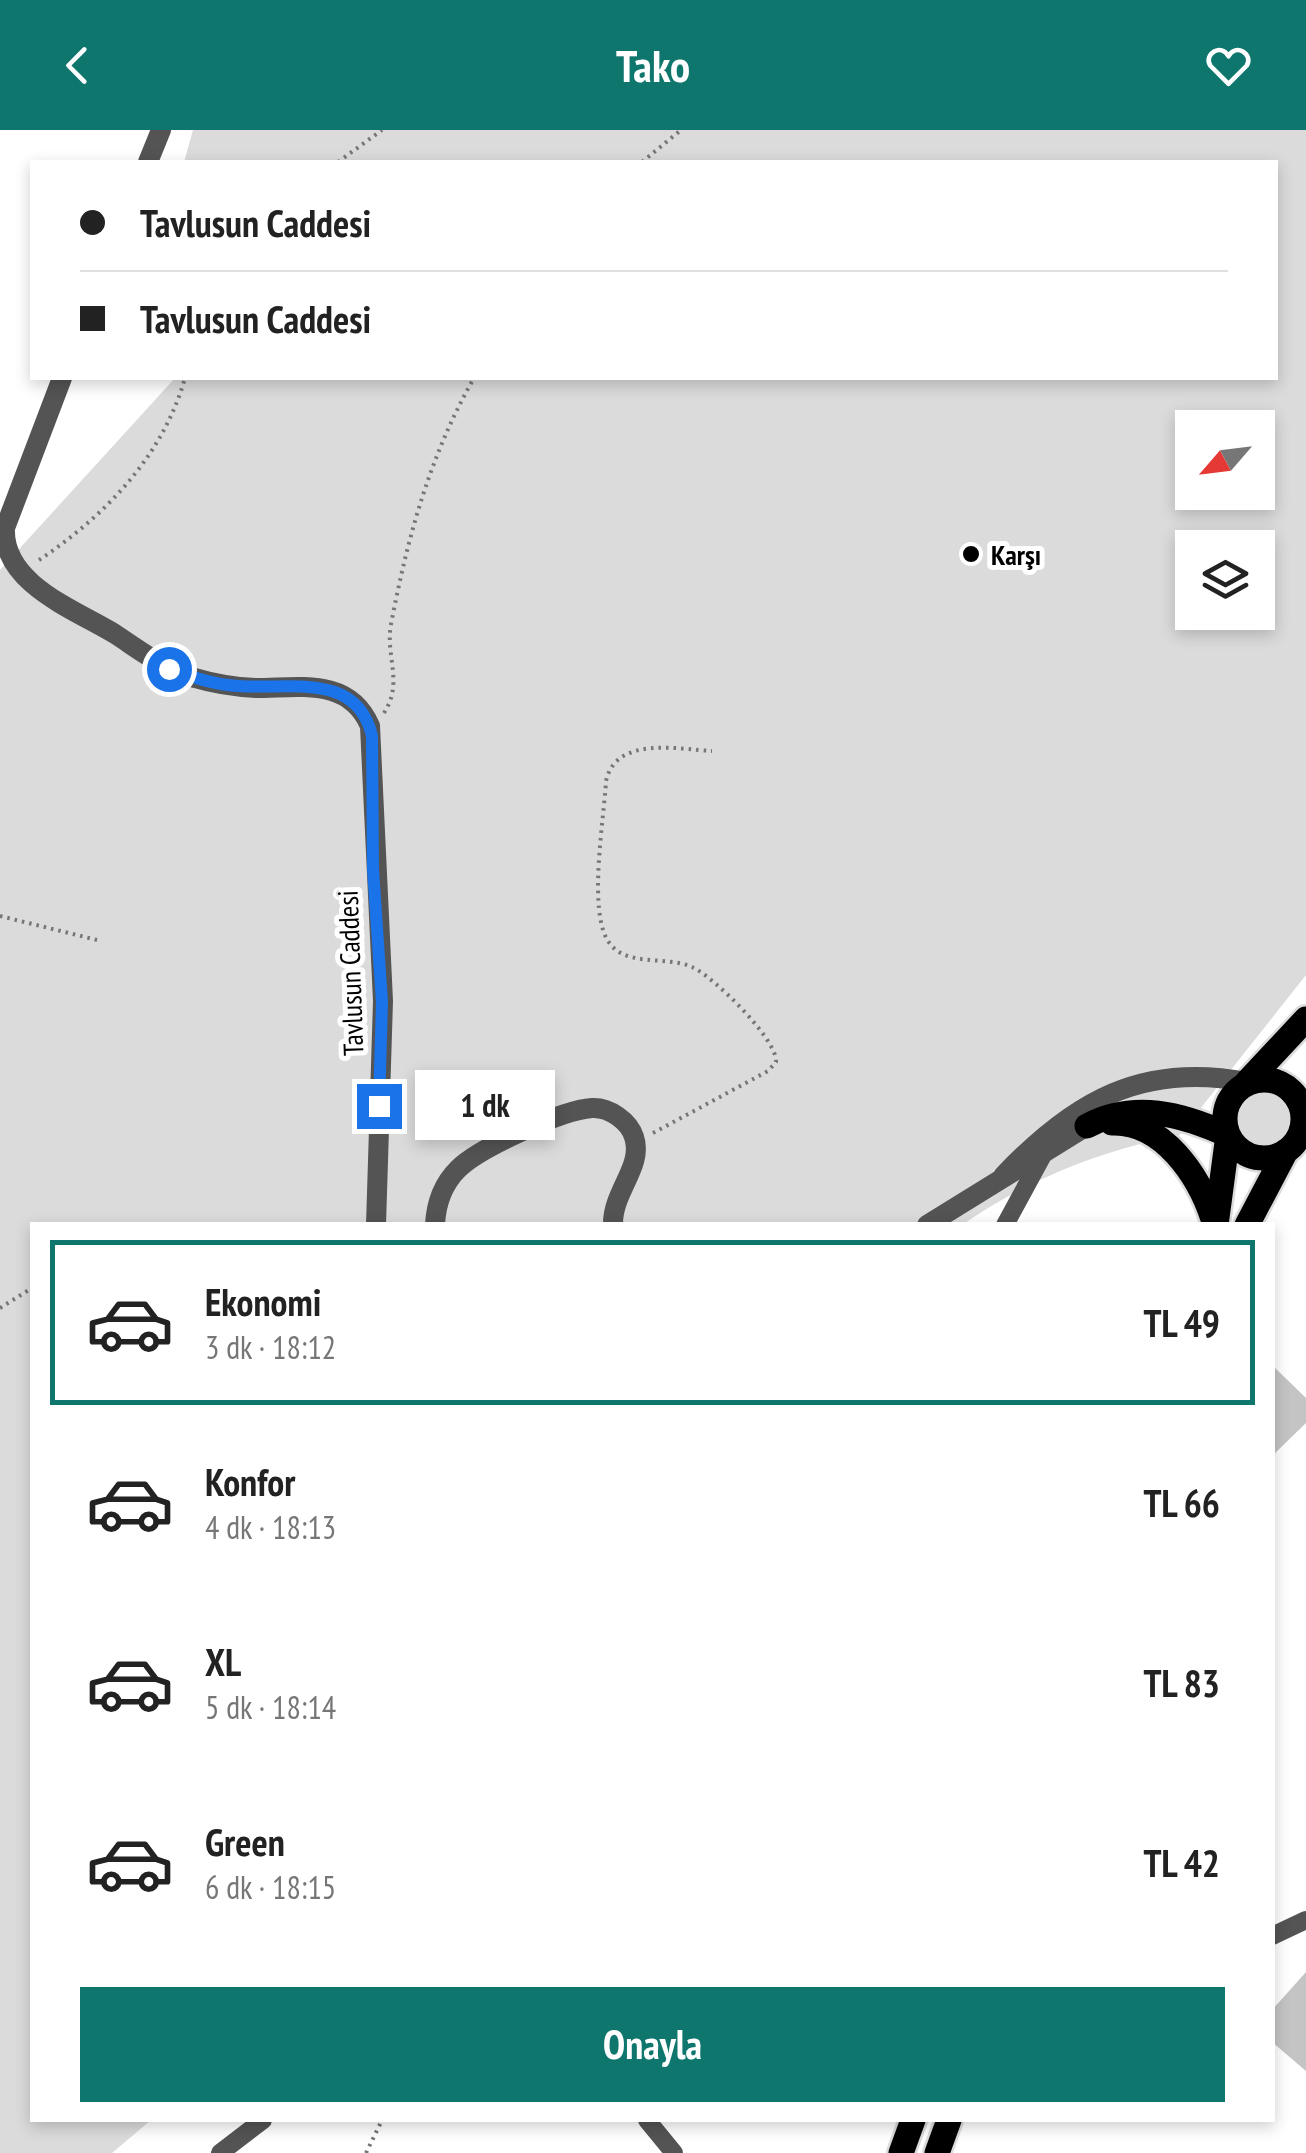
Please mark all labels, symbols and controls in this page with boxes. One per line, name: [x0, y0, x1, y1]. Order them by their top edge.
text: Tako: [616, 36, 690, 94]
icon: back: [50, 38, 105, 93]
icon: heart: [1201, 38, 1256, 93]
text: Tavlusun Caddesi: [140, 198, 371, 247]
text: Tavlusun Caddesi: [140, 294, 371, 343]
north arrow: [1175, 410, 1275, 510]
map controls: [1175, 410, 1275, 630]
button: layers: [1175, 530, 1275, 630]
place label: Karşı: [991, 536, 1041, 573]
marker: Karşı: [960, 543, 982, 565]
route start: [147, 647, 192, 692]
street label: Tavlusun Caddesi: [329, 890, 371, 1056]
callout: 1 dk: [414, 1071, 554, 1141]
route end: [357, 1084, 402, 1129]
text: 1 dk: [460, 1084, 510, 1126]
text: Ekonomi: [205, 1277, 321, 1326]
icon: car: [85, 1278, 175, 1368]
text: TL 49: [1143, 1298, 1220, 1347]
text: 3 dk · 18:12: [205, 1326, 336, 1368]
text: Konfor: [205, 1457, 295, 1506]
icon: car: [85, 1458, 175, 1548]
text: TL 66: [1143, 1478, 1220, 1527]
text: 4 dk · 18:13: [205, 1506, 336, 1548]
text: XL: [205, 1637, 241, 1686]
icon: car: [85, 1638, 175, 1728]
text: TL 83: [1143, 1658, 1220, 1707]
text: 5 dk · 18:14: [205, 1686, 336, 1728]
text: Green: [205, 1817, 285, 1866]
icon: car: [85, 1818, 175, 1908]
text: TL 42: [1143, 1838, 1220, 1887]
text: 6 dk · 18:15: [205, 1866, 336, 1908]
button: Onayla: [80, 1987, 1225, 2102]

